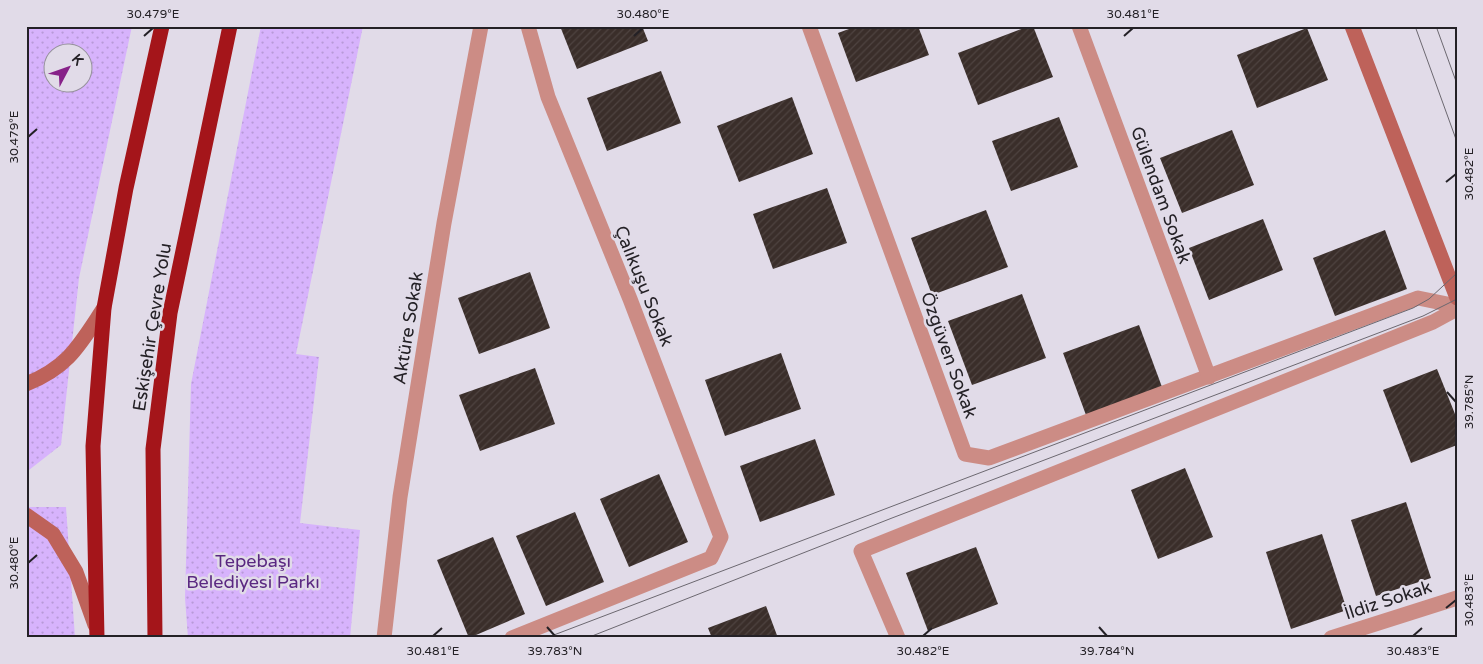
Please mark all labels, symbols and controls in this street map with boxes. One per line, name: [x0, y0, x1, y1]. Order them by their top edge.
text: 30.479°E: [127, 7, 180, 21]
text: 30.480°E: [617, 7, 670, 21]
text: 30.481°E: [1107, 7, 1160, 21]
north arrow: [42, 42, 92, 92]
text: K: [68, 51, 87, 69]
text: 30.479°E: [7, 110, 21, 163]
street label: Gülendam Sokak: [1126, 123, 1196, 267]
text: 30.482°E: [1462, 147, 1476, 200]
street label: Çalıkuşu Sokak: [610, 222, 678, 350]
street label: Eskişehir Çevre Yolu: [128, 241, 176, 413]
street label: Aktüre Sokak: [388, 270, 428, 386]
street label: Özgüven Sokak: [916, 289, 982, 421]
text: 39.785°N: [1462, 375, 1476, 429]
text: 30.480°E: [7, 536, 21, 589]
park label: Tepebaşı Belediyesi Parkı: [186, 550, 320, 593]
text: 30.483°E: [1462, 573, 1476, 626]
street label: İldiz Sokak: [1342, 575, 1435, 624]
text: 30.481°E: [407, 644, 460, 658]
text: 39.783°N: [528, 644, 582, 658]
text: 30.482°E: [897, 644, 950, 658]
text: 39.784°N: [1080, 644, 1134, 658]
text: 30.483°E: [1387, 644, 1440, 658]

